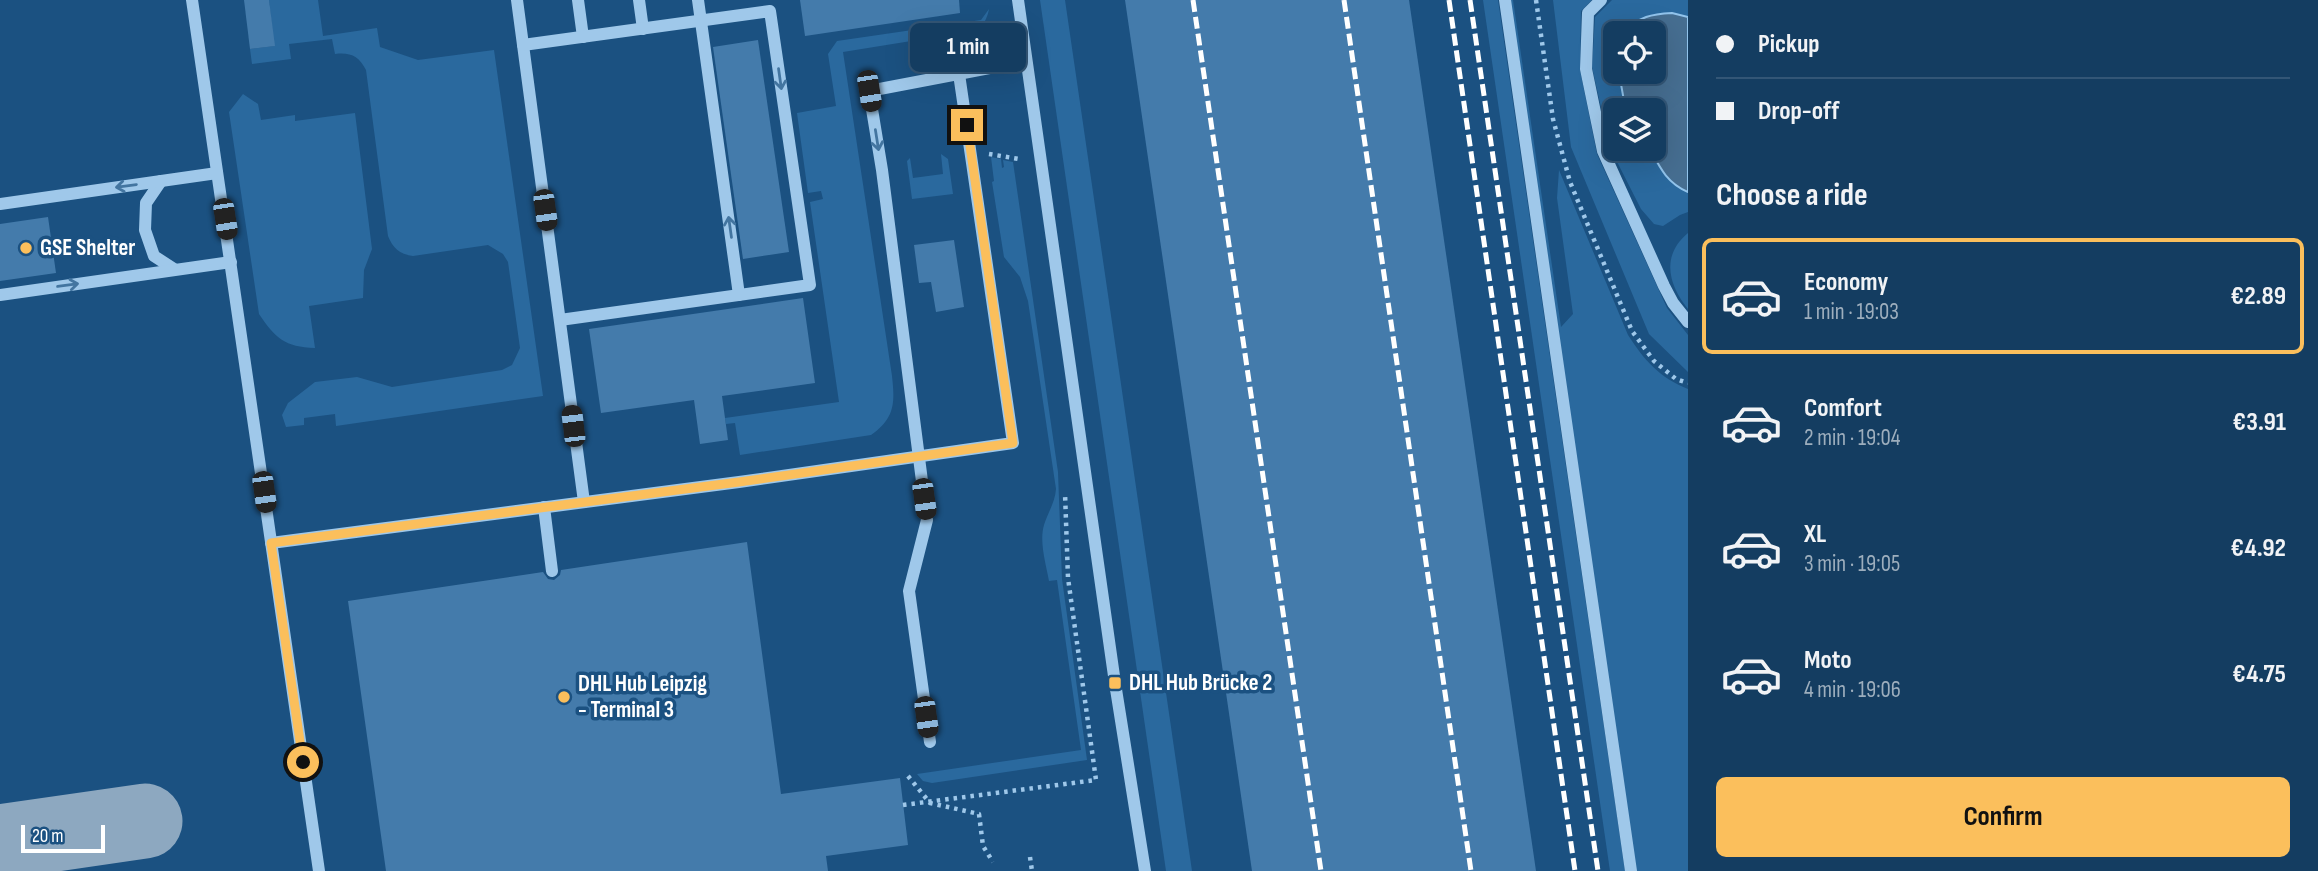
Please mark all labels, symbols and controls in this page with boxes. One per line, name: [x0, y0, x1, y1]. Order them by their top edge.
map controls: [1603, 21, 1666, 161]
button: locate: [1603, 21, 1666, 84]
callout: 1 min: [909, 24, 1025, 72]
text: Pickup: [1758, 29, 1820, 60]
text: 1 min: [947, 33, 989, 61]
one-way arrow: [774, 67, 787, 90]
car: [856, 69, 883, 113]
text: Drop-off: [1758, 96, 1839, 127]
button: layers: [1603, 98, 1666, 161]
route end: [951, 109, 983, 141]
one-way arrow: [871, 128, 884, 151]
text: Choose a ride: [1716, 176, 1868, 215]
one-way arrow: [115, 180, 138, 193]
car: [532, 188, 559, 232]
car: [212, 197, 239, 241]
one-way arrow: [723, 217, 736, 239]
place label: GSE Shelter: [40, 234, 135, 262]
marker: GSE Shelter: [18, 240, 34, 256]
icon: car: [1720, 265, 1783, 328]
text: Economy: [1804, 267, 1888, 298]
one-way arrow: [56, 278, 78, 291]
text: €2.89: [2230, 281, 2286, 312]
text: 1 min · 19:03: [1804, 298, 1899, 326]
icon: car: [1720, 391, 1783, 454]
text: Comfort: [1804, 393, 1882, 424]
car: [561, 404, 586, 448]
text: €3.91: [2233, 407, 2286, 438]
text: 2 min · 19:04: [1804, 424, 1900, 452]
car: [251, 470, 278, 514]
car: [911, 477, 938, 521]
icon: car: [1720, 517, 1783, 580]
text: XL: [1804, 519, 1826, 550]
text: €4.92: [2231, 533, 2286, 564]
text: 3 min · 19:05: [1804, 550, 1900, 578]
icon: car: [1720, 643, 1783, 706]
text: Moto: [1804, 645, 1852, 676]
text: €4.75: [2232, 659, 2286, 690]
place label: DHL Hub Brücke 2: [1129, 669, 1272, 697]
place label: DHL Hub Leipzig - Terminal 3: [578, 670, 707, 724]
marker: DHL Hub Brücke 2: [1107, 675, 1123, 691]
text: 4 min · 19:06: [1804, 676, 1901, 704]
marker: DHL Hub Leipzig - Terminal 3: [556, 689, 572, 705]
car: [913, 695, 940, 739]
route start: [287, 746, 319, 778]
button: Confirm: [1716, 777, 2290, 857]
scale bar: [21, 822, 105, 854]
text: 20 m: [32, 825, 64, 848]

